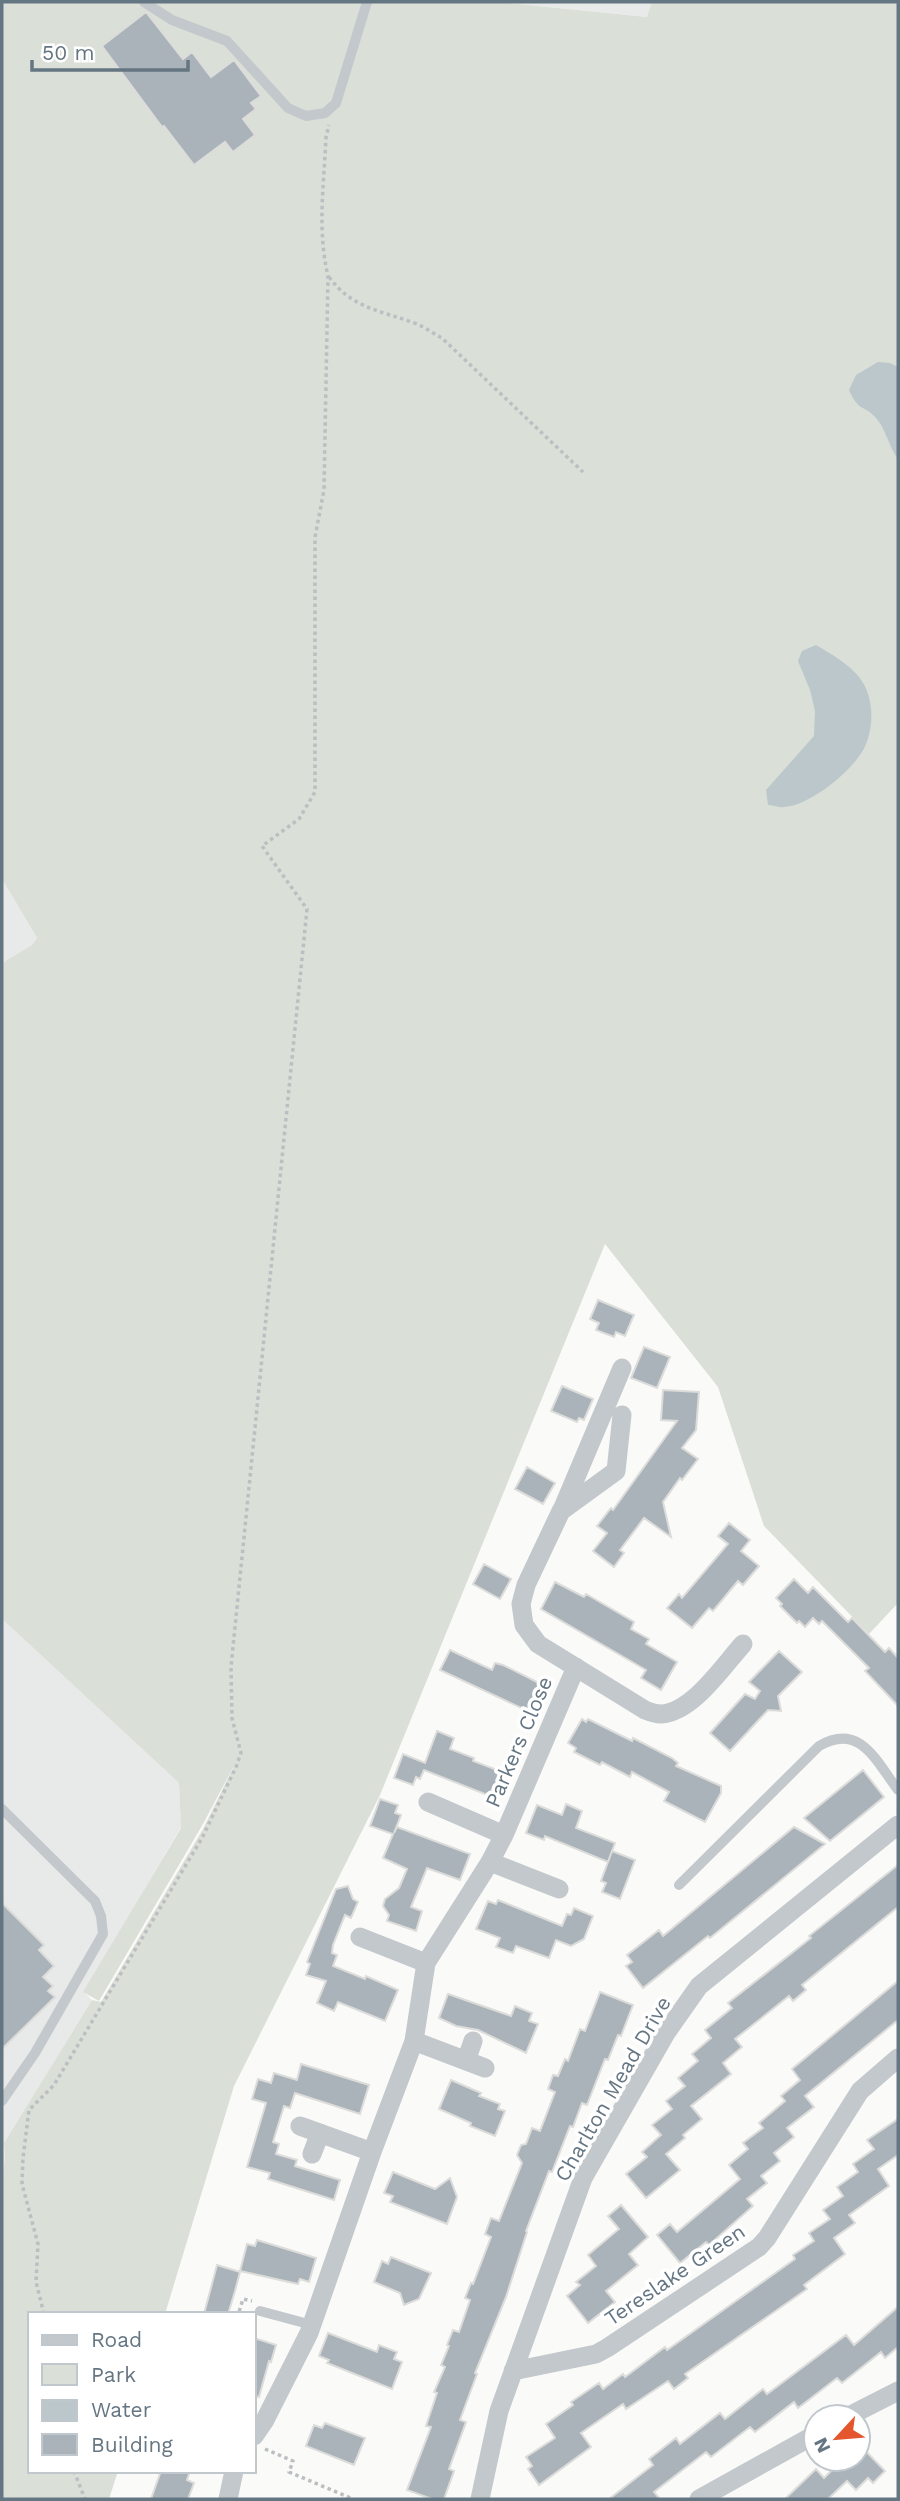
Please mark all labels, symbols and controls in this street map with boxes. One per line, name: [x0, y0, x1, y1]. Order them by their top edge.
scale bar: [32, 28, 187, 72]
text: 50 m: [42, 40, 94, 65]
street label: Parkers Close: [480, 1673, 557, 1811]
street label: Charlton Mead Drive: [549, 1992, 676, 2186]
street label: Tereslake Green: [600, 2218, 750, 2331]
legend: [28, 2312, 256, 2473]
text: Road: [91, 2327, 142, 2352]
text: Park: [91, 2362, 136, 2387]
text: Water: [91, 2397, 152, 2422]
north arrow: [802, 2403, 872, 2473]
text: Building: [91, 2432, 173, 2457]
text: N: [809, 2434, 836, 2457]

